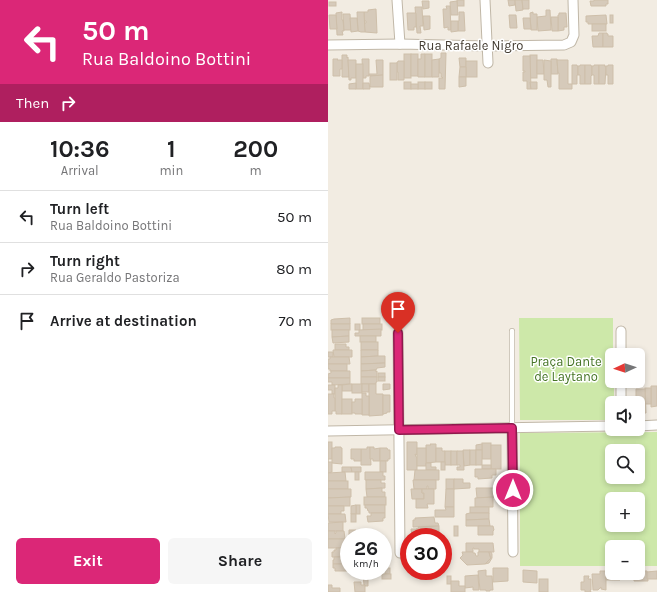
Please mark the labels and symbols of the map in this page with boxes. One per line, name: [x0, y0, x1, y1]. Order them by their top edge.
street label: Rua Rafaele Nigro: [419, 38, 523, 53]
pin: [381, 292, 415, 333]
north arrow: [605, 348, 645, 388]
park label: Praça Dante de Laytano: [530, 354, 602, 384]
position arrow: [492, 469, 534, 511]
speed limit sign: 30: [400, 528, 452, 580]

